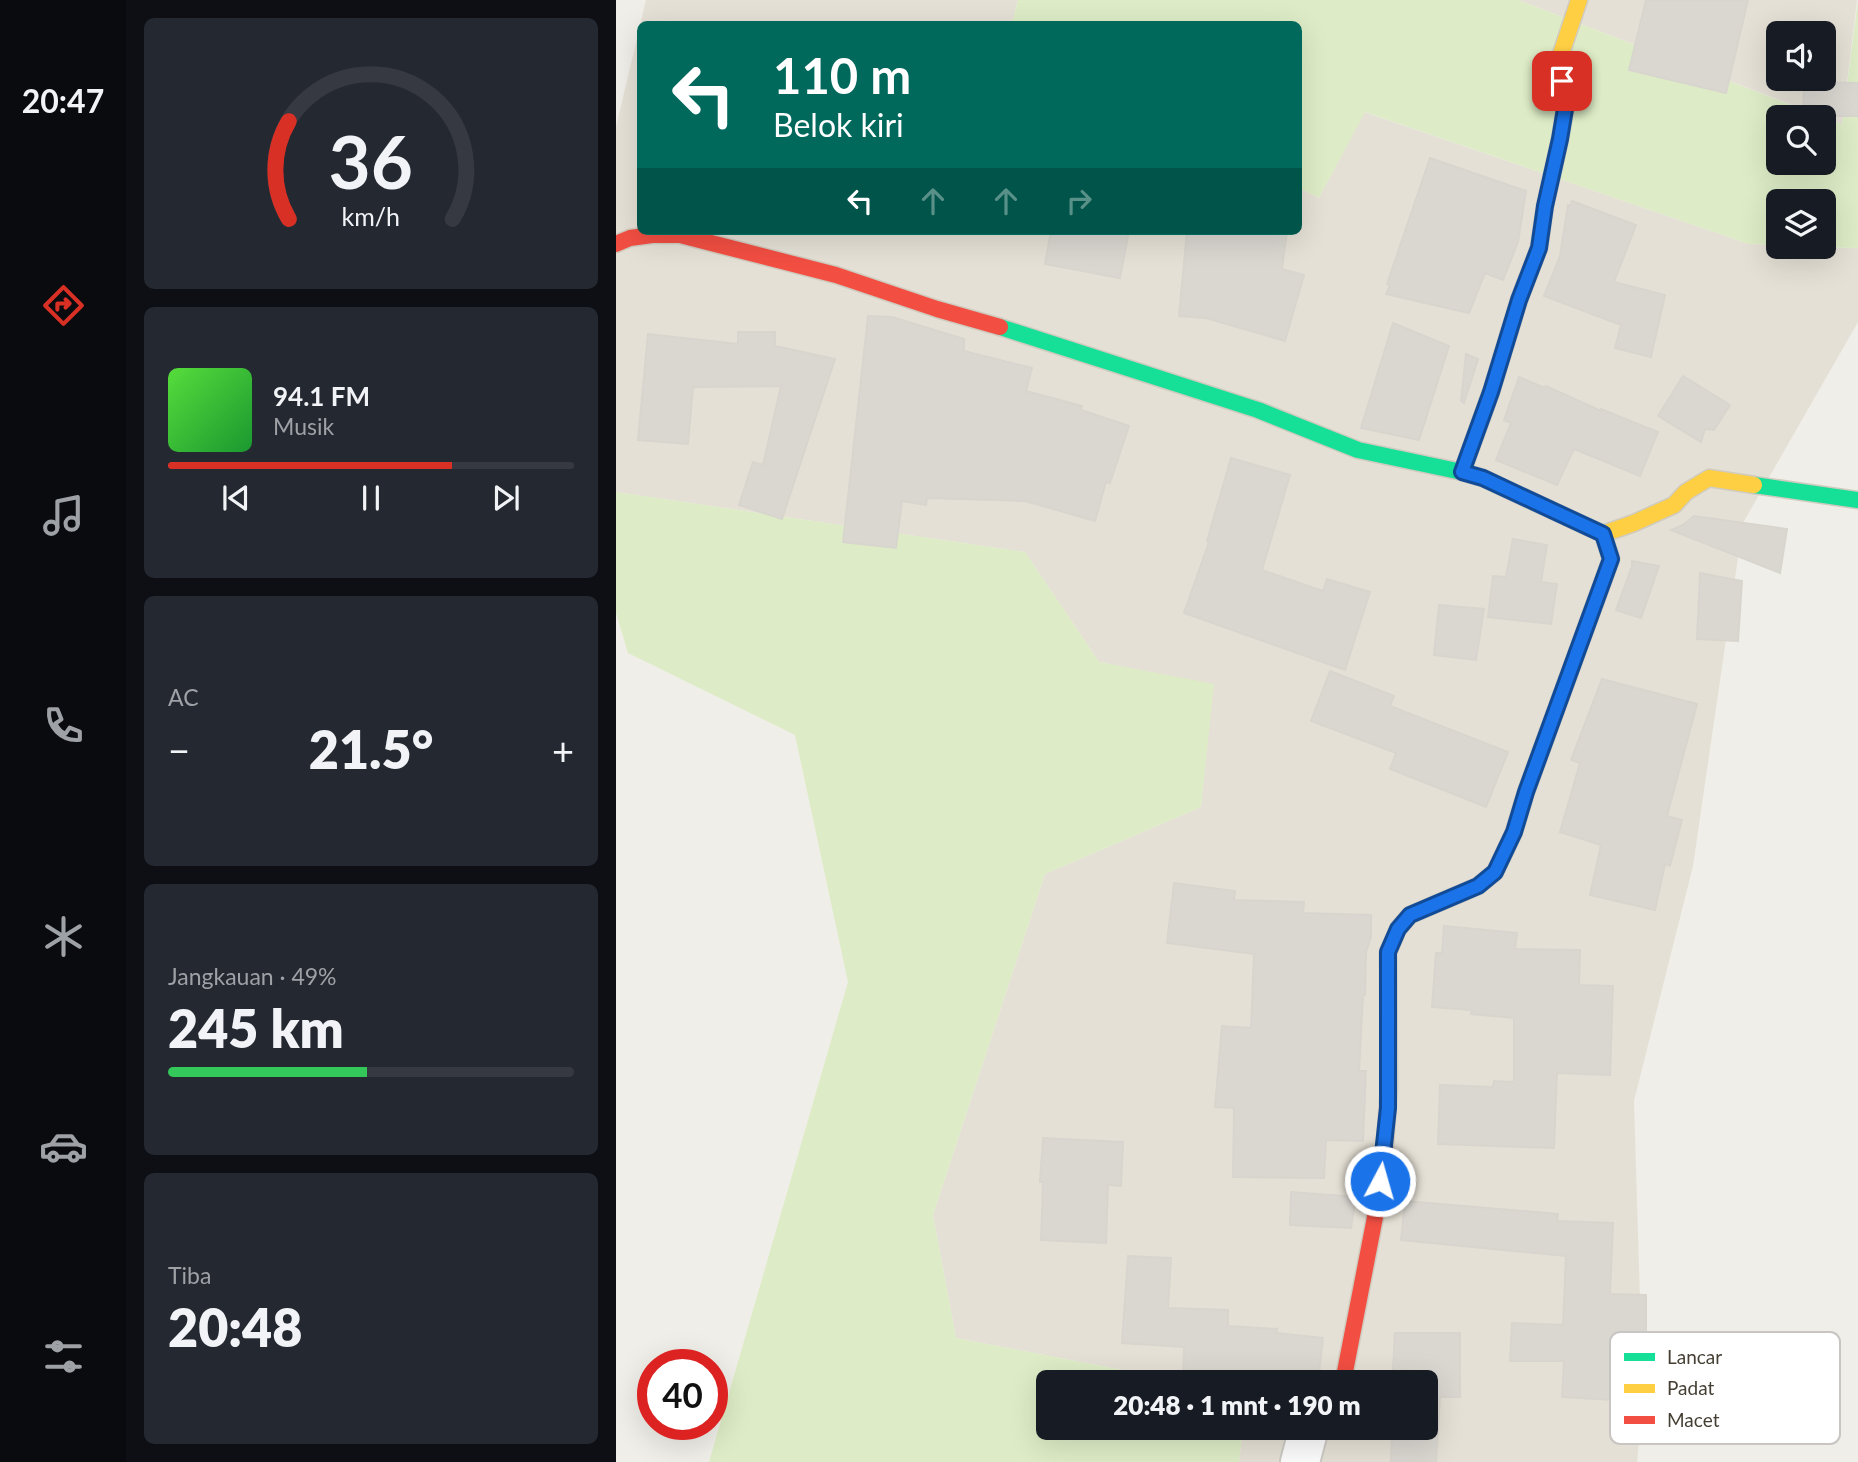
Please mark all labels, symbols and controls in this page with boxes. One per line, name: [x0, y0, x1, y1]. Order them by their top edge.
map controls: [1766, 21, 1836, 259]
button: sound: [1766, 21, 1836, 91]
text: 110 m: [773, 46, 911, 104]
icon: left: [658, 49, 749, 140]
pin: [1532, 51, 1592, 111]
icon: arrive: [1543, 62, 1581, 100]
text: 20:47: [22, 81, 104, 120]
text: Belok kiri: [773, 105, 904, 144]
button: search: [1766, 105, 1836, 175]
text: 36: [329, 118, 413, 206]
icon: left: [841, 182, 879, 220]
icon: ahead: [914, 182, 952, 220]
icon: ahead: [987, 182, 1025, 220]
icon: right: [1060, 182, 1098, 220]
button: layers: [1766, 189, 1836, 259]
text: km/h: [342, 201, 400, 231]
icon: directions: [39, 281, 88, 330]
text: 94.1 FM: [273, 380, 370, 412]
text: Musik: [273, 412, 334, 440]
icon: previous: [217, 479, 255, 517]
icon: pause: [352, 479, 390, 517]
icon: next: [487, 479, 525, 517]
icon: music: [39, 491, 88, 540]
text: AC: [168, 683, 199, 711]
icon: phone: [39, 701, 88, 750]
text: 21.5°: [309, 718, 433, 780]
text: −: [168, 727, 190, 773]
text: +: [552, 727, 574, 773]
icon: climate: [39, 912, 88, 961]
text: Jangkauan · 49%: [168, 962, 337, 990]
text: 245 km: [168, 997, 344, 1059]
icon: car: [39, 1122, 88, 1171]
position arrow: [1343, 1144, 1417, 1218]
text: Tiba: [168, 1261, 211, 1289]
text: 20:48: [168, 1296, 302, 1358]
icon: filters: [39, 1332, 88, 1381]
legend: [1610, 1332, 1840, 1444]
text: Lancar: [1667, 1345, 1722, 1368]
speed limit sign: 40: [637, 1349, 728, 1440]
text: Padat: [1667, 1376, 1715, 1399]
text: 20:48 · 1 mnt · 190 m: [1113, 1389, 1361, 1421]
text: Macet: [1667, 1408, 1720, 1431]

